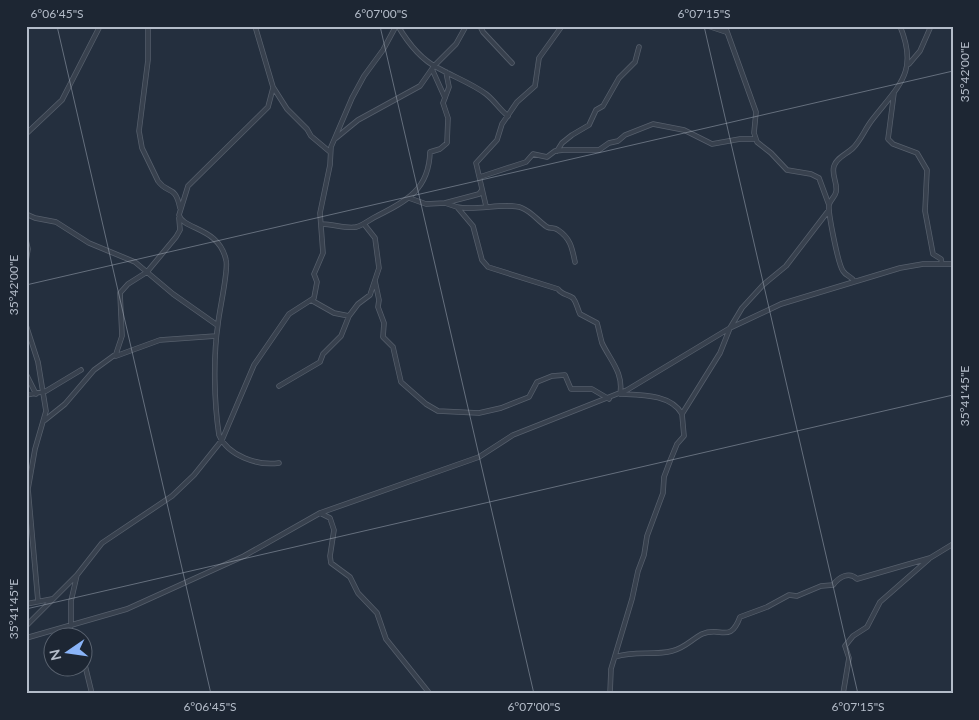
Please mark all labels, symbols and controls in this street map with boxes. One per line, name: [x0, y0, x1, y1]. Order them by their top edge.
text: 6°06'45"S: [30, 6, 84, 21]
text: 6°07'00"S: [354, 6, 408, 21]
text: 6°07'15"S: [677, 6, 731, 21]
text: 35°42'00"E: [957, 42, 972, 102]
text: 35°42'00"E: [6, 255, 21, 315]
text: 35°41'45"E: [957, 366, 972, 426]
text: 35°41'45"E: [6, 579, 21, 639]
north arrow: [42, 628, 92, 678]
text: N: [45, 648, 64, 662]
text: 6°06'45"S: [183, 699, 237, 714]
text: 6°07'00"S: [507, 699, 561, 714]
text: 6°07'15"S: [831, 699, 885, 714]

